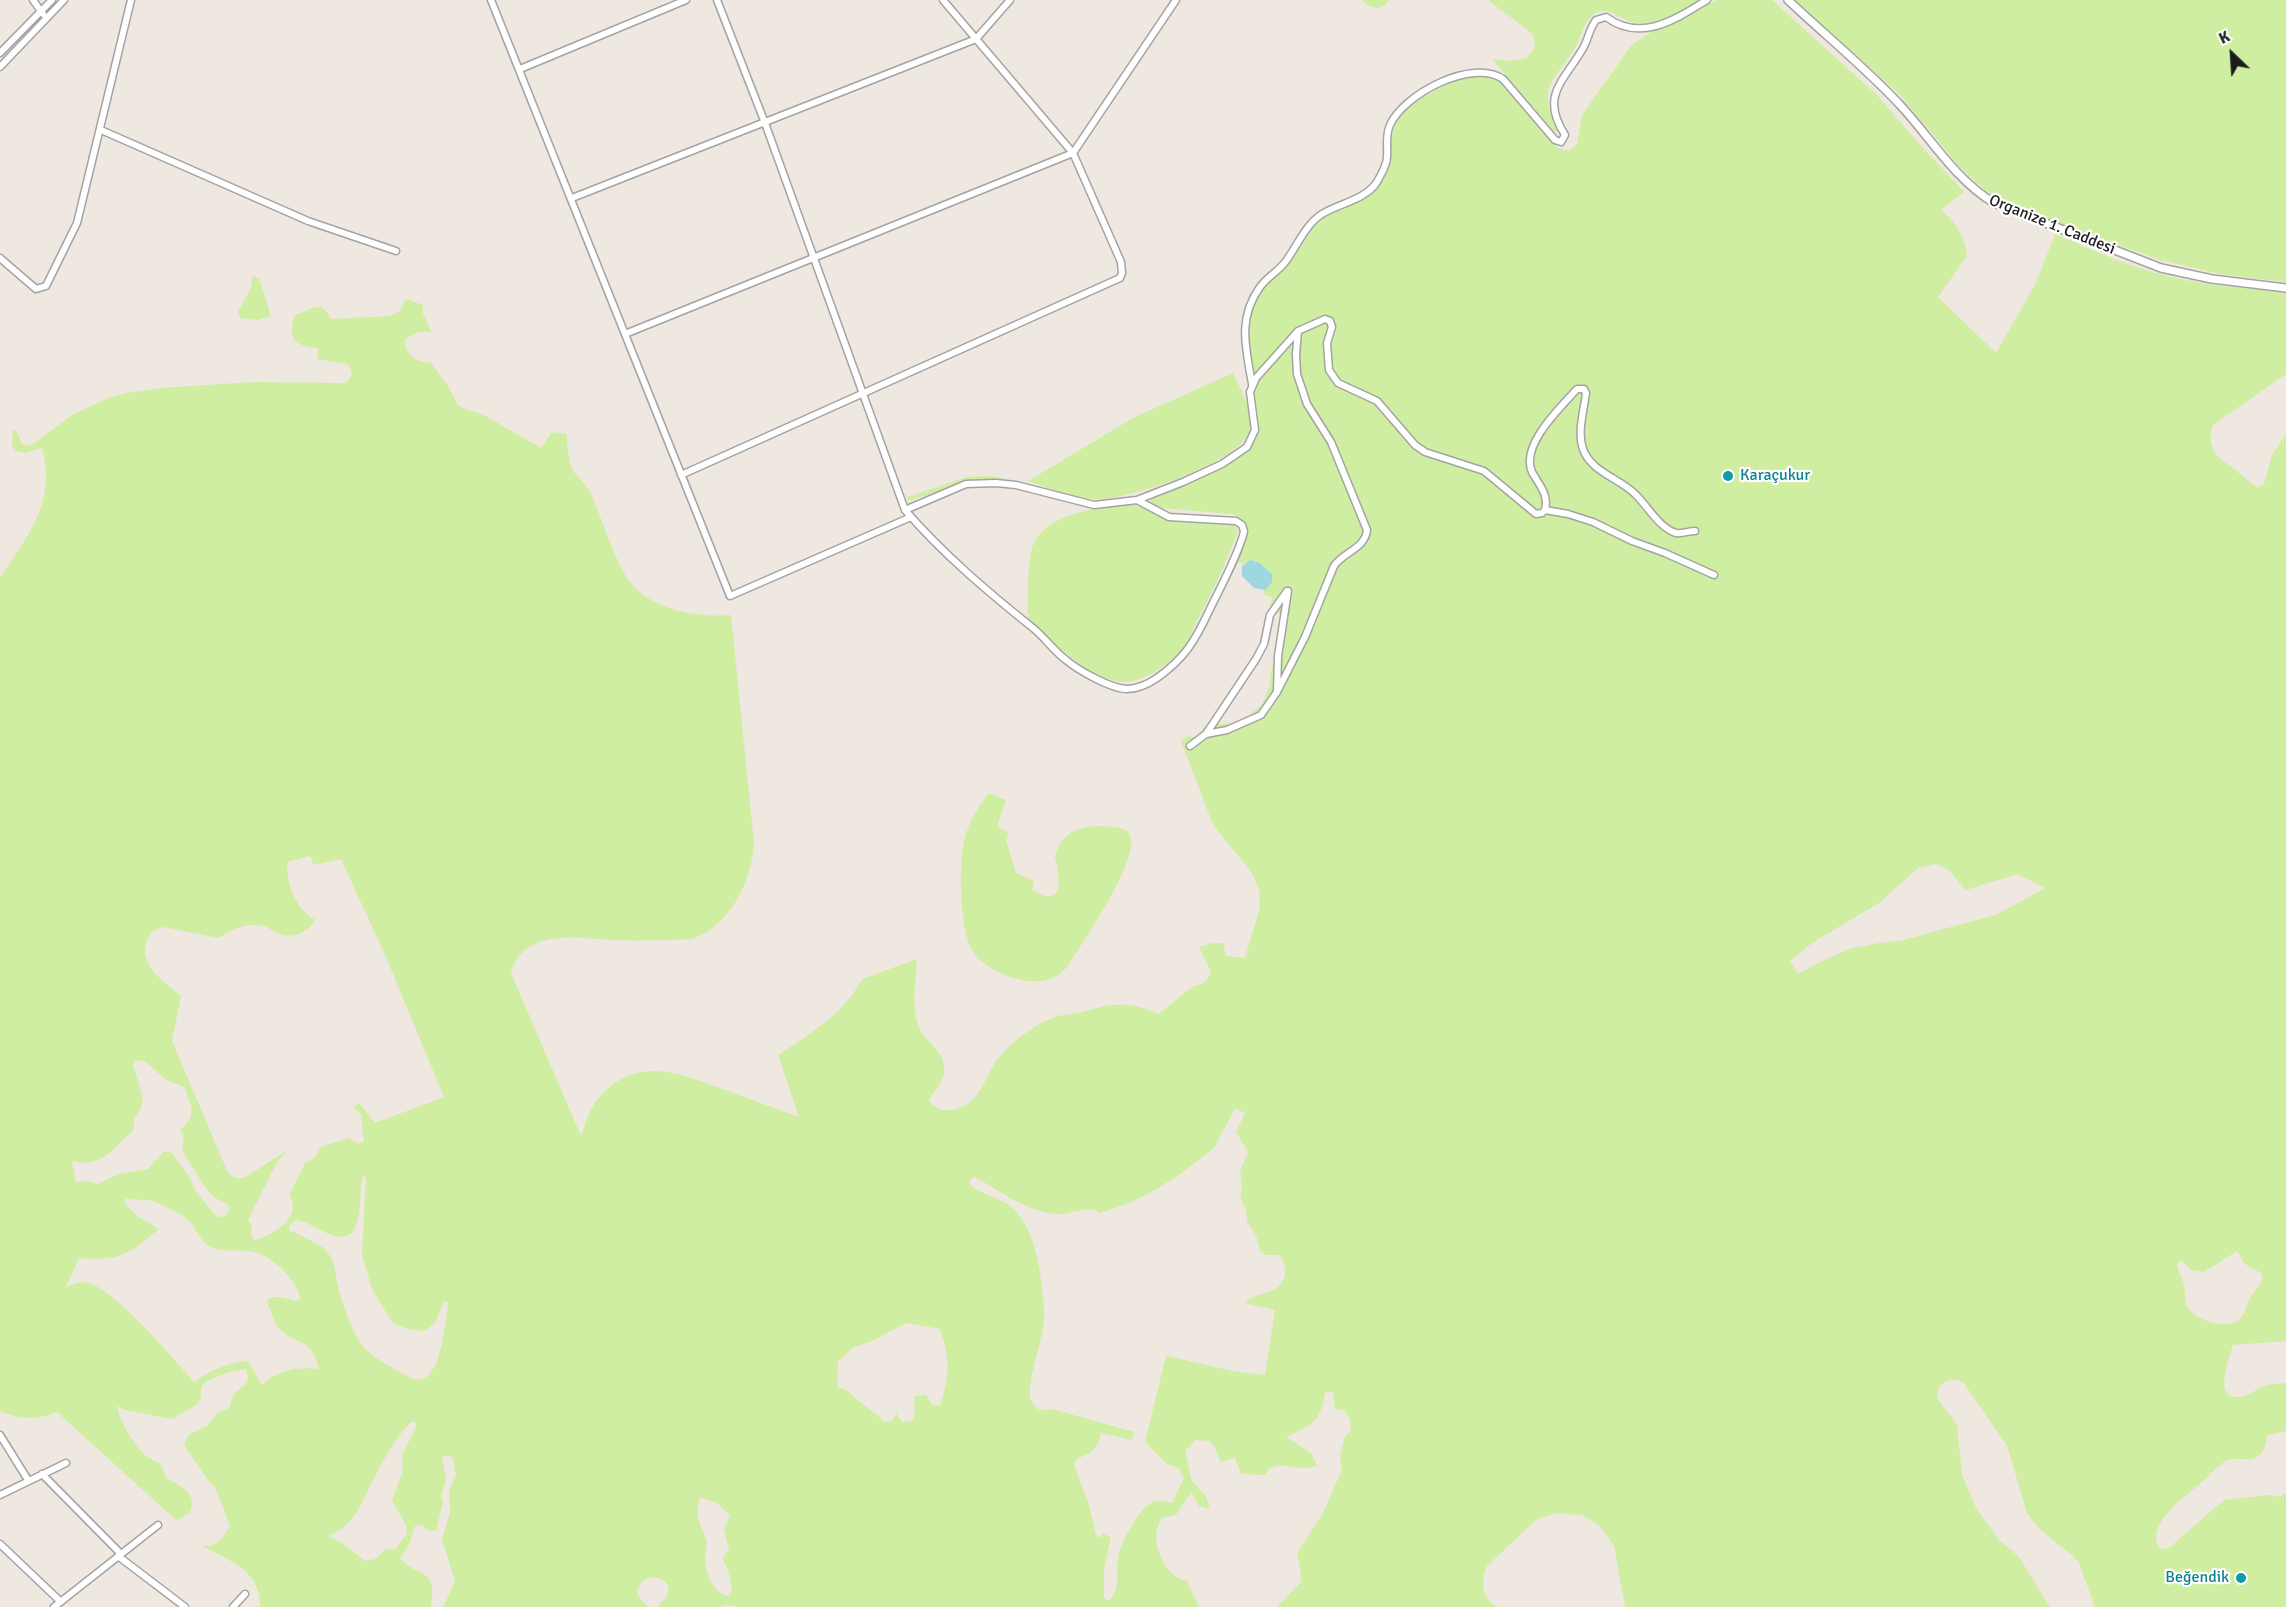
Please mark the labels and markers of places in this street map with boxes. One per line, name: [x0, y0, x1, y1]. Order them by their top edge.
place label: Karaçukur: [1740, 466, 1810, 486]
marker: Karaçukur: [1721, 469, 1735, 483]
place label: Beğendik: [2165, 1568, 2229, 1588]
marker: Beğendik: [2234, 1571, 2248, 1585]

